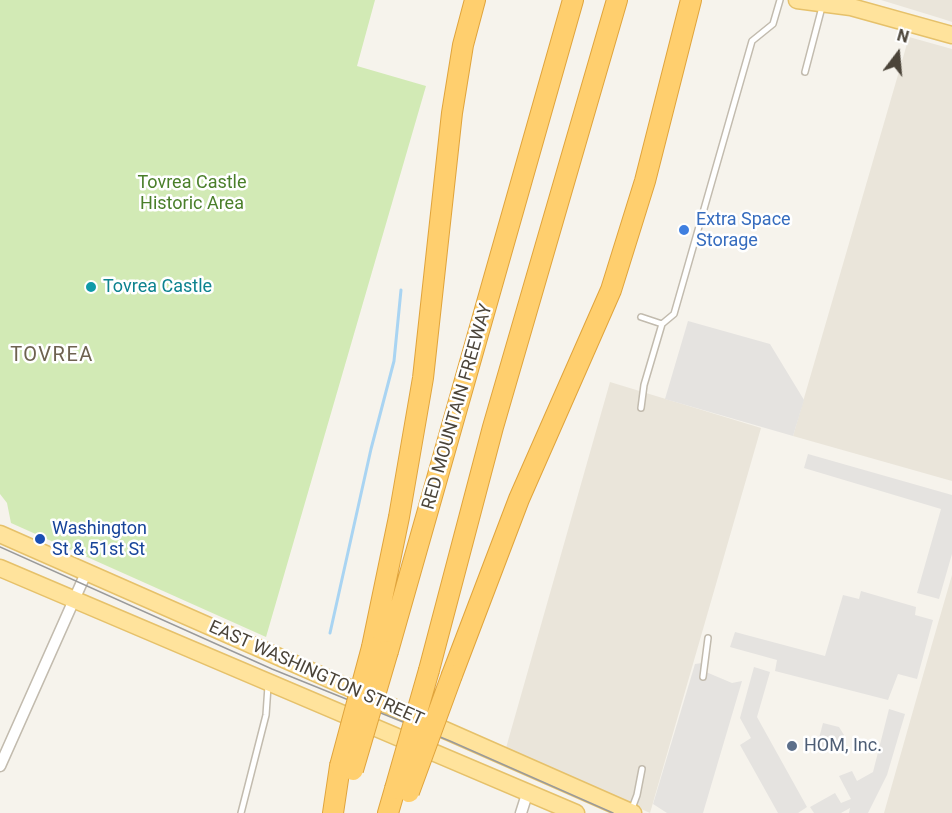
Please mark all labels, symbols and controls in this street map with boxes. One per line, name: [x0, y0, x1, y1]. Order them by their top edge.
north arrow: [868, 24, 928, 84]
text: N: [895, 26, 911, 47]
park label: Tovrea Castle Historic Area: [137, 172, 247, 214]
place label: Extra Space Storage: [696, 209, 791, 252]
marker: Extra Space Storage: [677, 223, 691, 237]
place label: Tovrea Castle: [103, 276, 212, 298]
marker: Tovrea Castle: [84, 280, 98, 294]
street label: RED MOUNTAIN FREEWAY: [418, 302, 498, 512]
district label: TOVREA: [10, 344, 94, 368]
place label: Washington St & 51st St: [52, 518, 147, 560]
marker: Washington St & 51st St: [33, 532, 47, 546]
street label: EAST WASHINGTON STREET: [205, 617, 427, 731]
place label: HOM, Inc.: [804, 735, 882, 757]
marker: HOM, Inc.: [785, 739, 799, 753]

